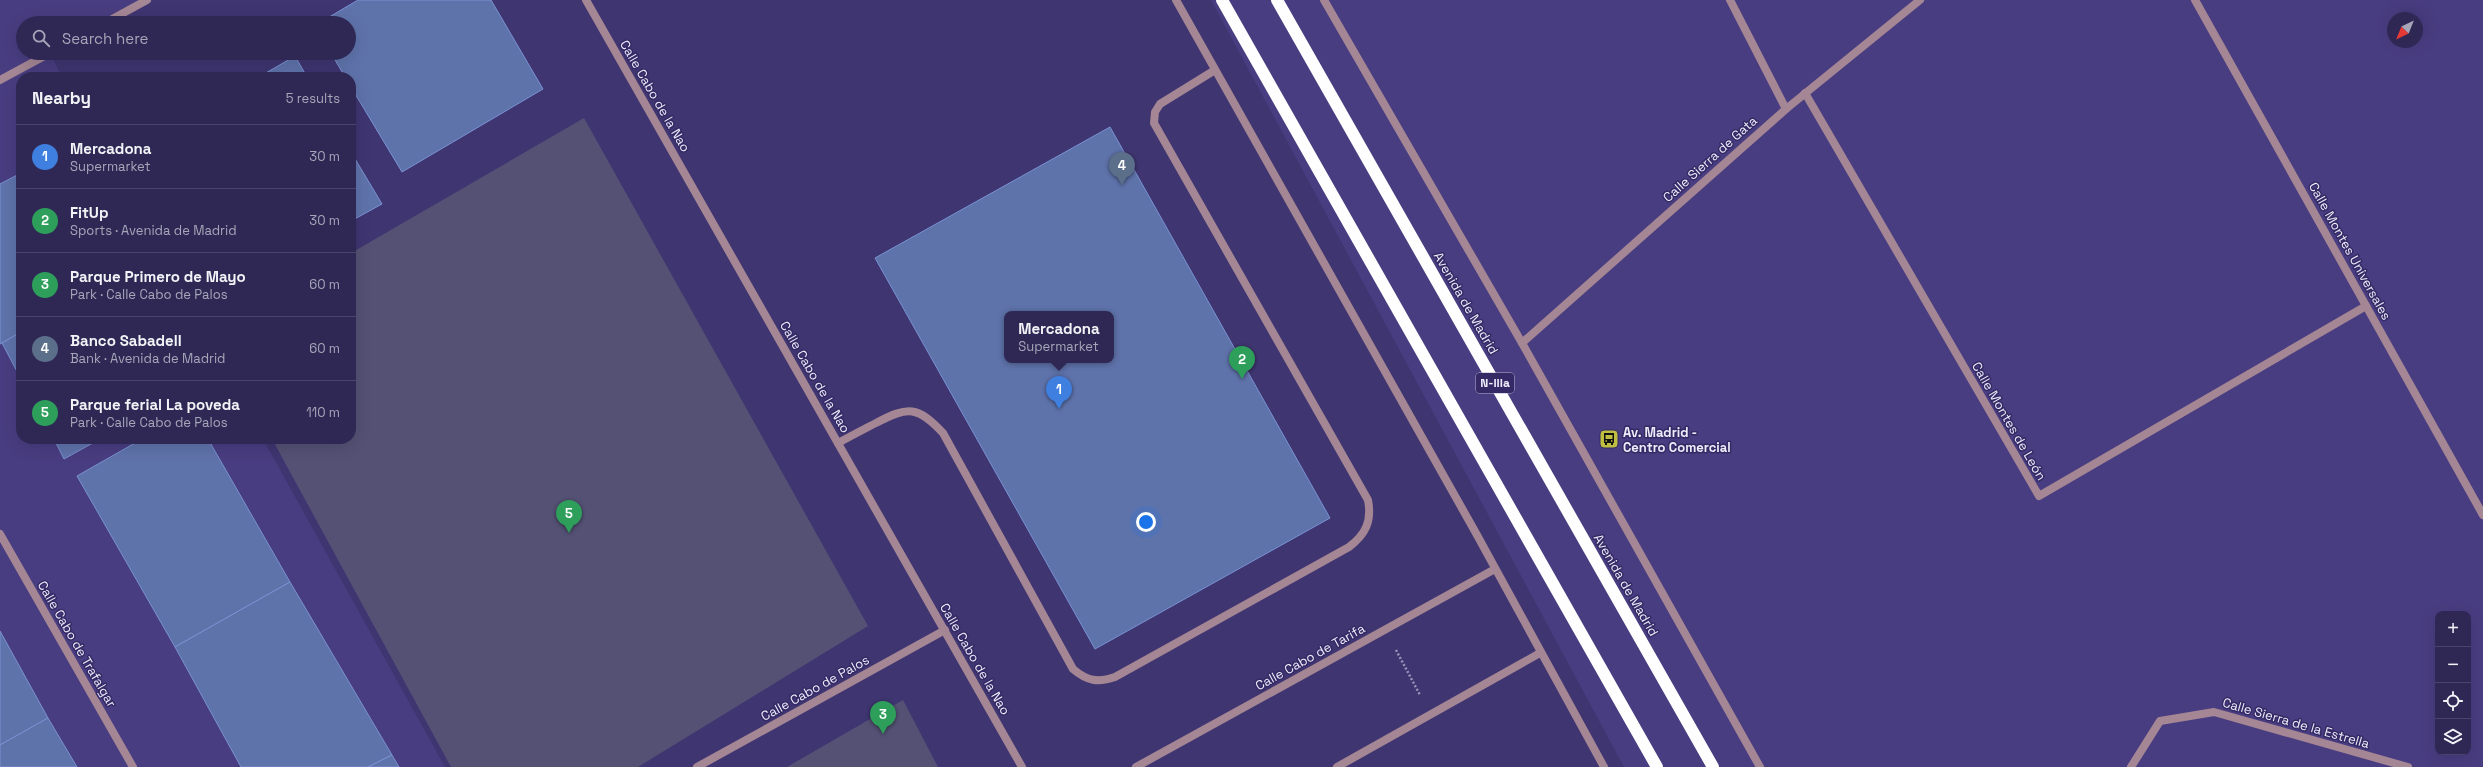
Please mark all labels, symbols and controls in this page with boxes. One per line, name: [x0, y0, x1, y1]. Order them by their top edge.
north arrow: [2387, 12, 2423, 48]
search box: [16, 16, 356, 60]
icon: search: [30, 27, 52, 49]
text: Search here: [62, 29, 148, 48]
street label: Calle Cabo de la Nao: [616, 37, 694, 155]
text: Nearby: [32, 87, 91, 109]
text: 5 results: [286, 90, 340, 107]
street label: Calle Sierra de Gata: [1659, 112, 1761, 206]
text: Mercadona: [70, 139, 152, 158]
text: 1: [42, 148, 48, 165]
text: 30 m: [309, 148, 340, 165]
pin: 4: [1109, 152, 1135, 185]
text: Supermarket: [70, 158, 151, 175]
street label: Calle Montes Universales: [2305, 179, 2395, 323]
text: FitUp: [70, 203, 109, 222]
text: 2: [41, 212, 49, 229]
text: 30 m: [309, 212, 340, 229]
text: Sports · Avenida de Madrid: [70, 222, 237, 239]
street label: Avenida de Madrid: [1430, 249, 1502, 357]
text: Parque Primero de Mayo: [70, 267, 246, 286]
text: 3: [41, 276, 49, 293]
text: 60 m: [309, 276, 340, 293]
text: Park · Calle Cabo de Palos: [70, 286, 228, 303]
popup: [1004, 311, 1114, 363]
street label: Calle Cabo de la Nao: [776, 318, 854, 436]
text: Mercadona: [1018, 319, 1100, 338]
text: Banco Sabadell: [70, 331, 182, 350]
text: Supermarket: [1018, 338, 1099, 355]
text: 4: [41, 340, 49, 357]
text: 60 m: [309, 340, 340, 357]
pin: 2: [1229, 346, 1255, 379]
text: Bank · Avenida de Madrid: [70, 350, 226, 367]
street label: Calle Montes de León: [1968, 359, 2050, 483]
road number: N-IIIa: [1476, 373, 1514, 393]
pin: 1: [1046, 376, 1072, 409]
text: Parque ferial La poveda: [70, 395, 240, 414]
text: 5: [41, 404, 49, 421]
text: 110 m: [306, 404, 340, 421]
text: Park · Calle Cabo de Palos: [70, 414, 228, 431]
place label: Av. Madrid - Centro Comercial: [1623, 424, 1731, 456]
bus stop icon: Av. Madrid - Centro Comercial: [1598, 428, 1620, 450]
pin: 5: [556, 500, 582, 533]
your location: [1136, 512, 1156, 532]
street label: Avenida de Madrid: [1590, 531, 1662, 639]
street label: Calle Cabo de Trafalgar: [34, 578, 120, 710]
street label: Calle Cabo de la Nao: [936, 600, 1014, 718]
map controls: [2435, 611, 2471, 755]
button: +: [2435, 611, 2471, 647]
street label: Calle Cabo de Tarifa: [1252, 619, 1368, 694]
button: −: [2435, 647, 2471, 683]
street label: Calle Cabo de Palos: [758, 651, 872, 725]
button: locate: [2435, 683, 2471, 719]
street label: Calle Sierra de la Estrella: [2221, 694, 2372, 752]
pin: 3: [870, 701, 896, 734]
button: layers: [2435, 719, 2471, 755]

